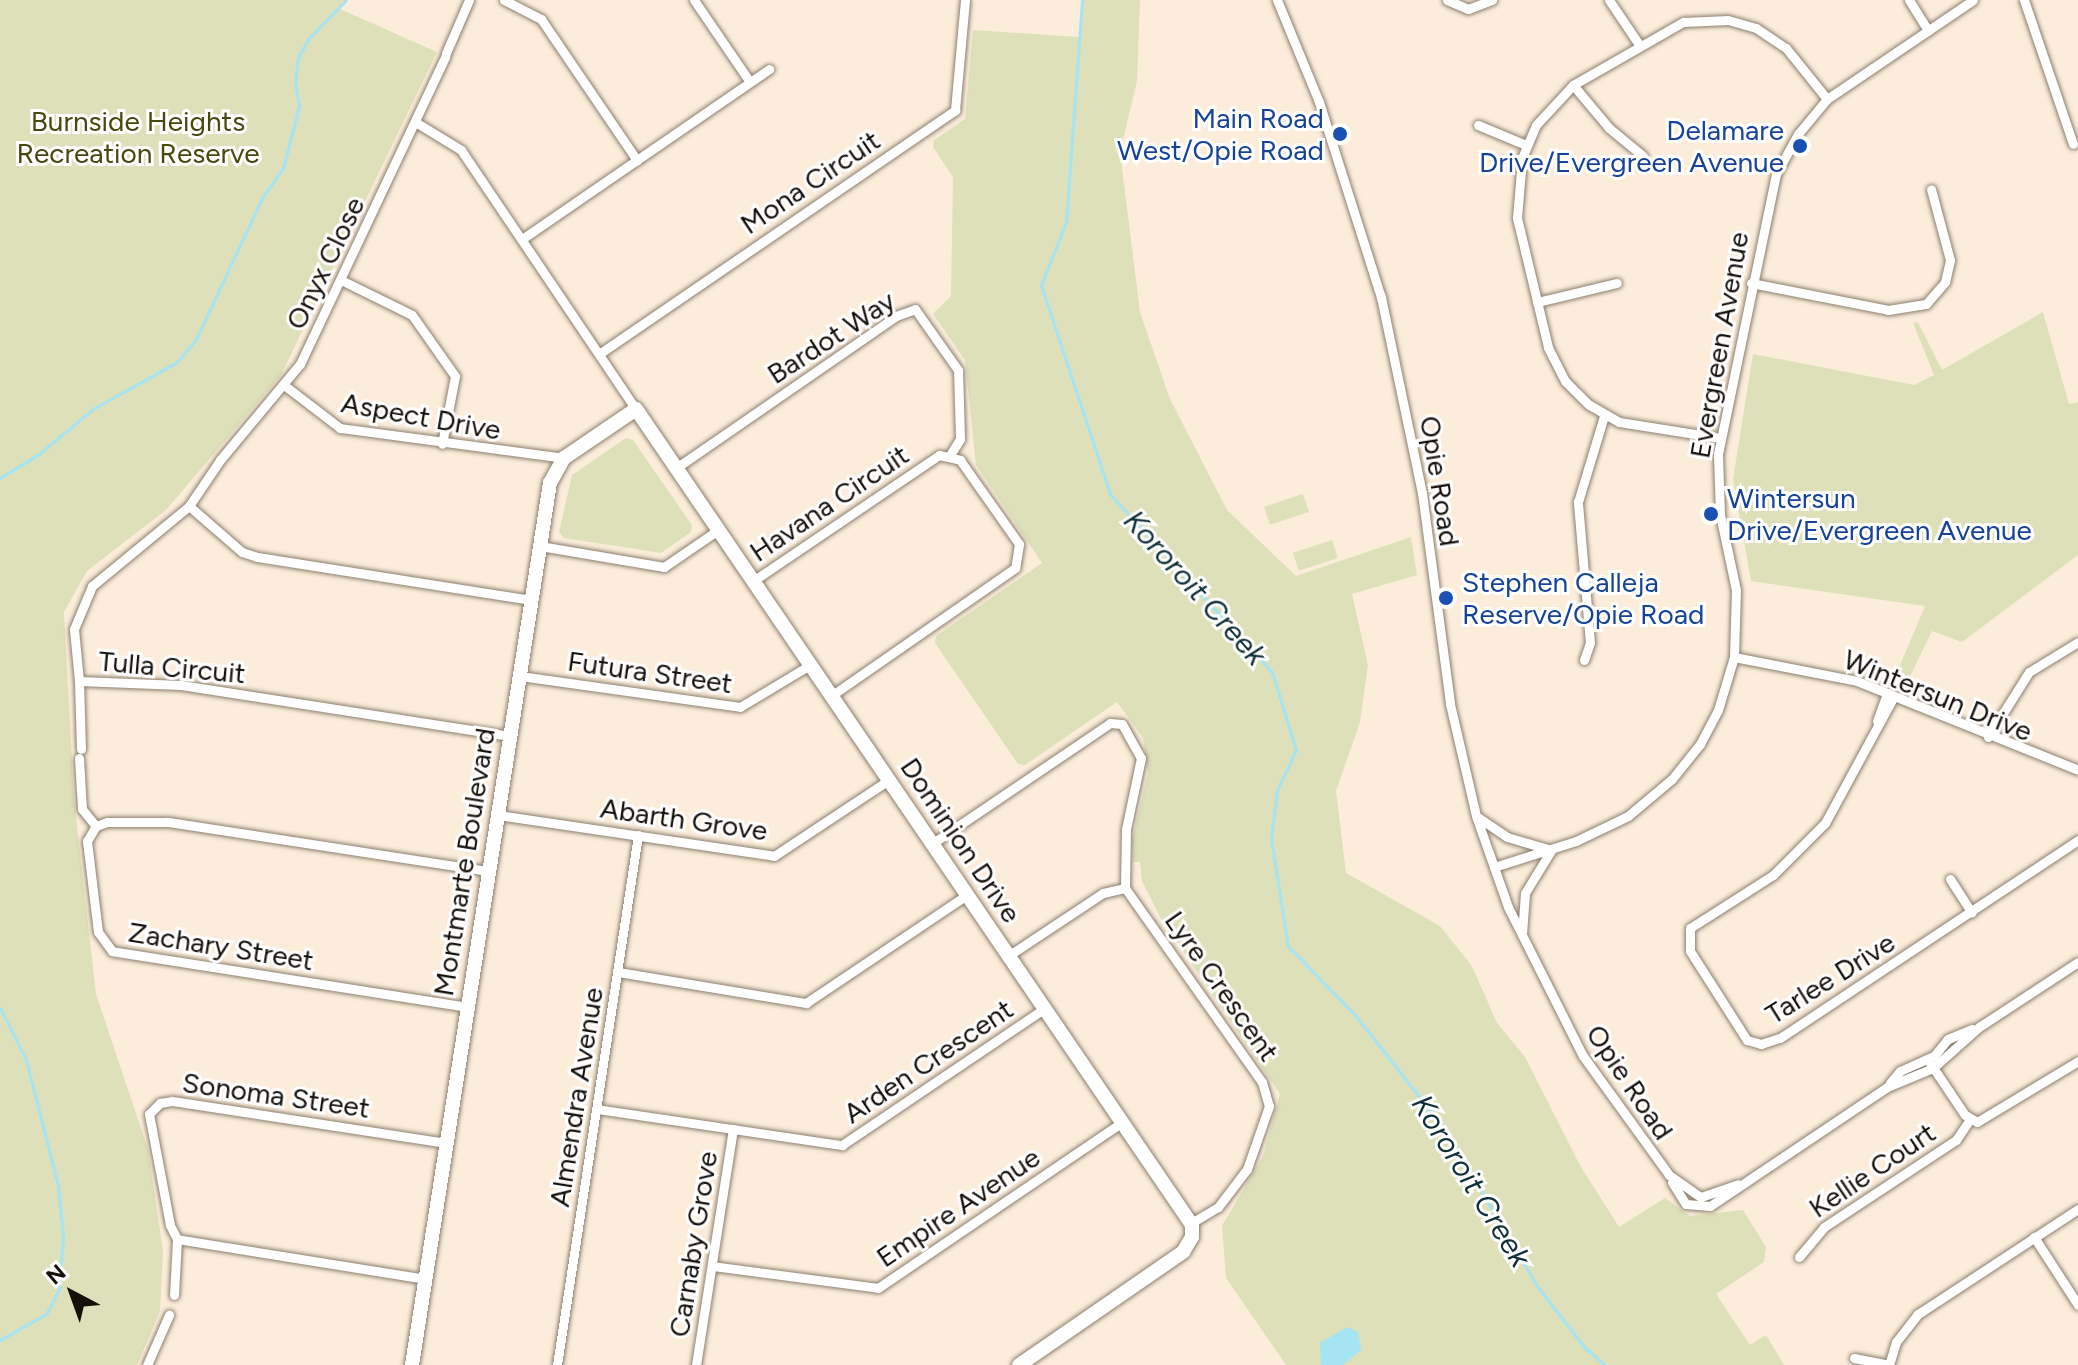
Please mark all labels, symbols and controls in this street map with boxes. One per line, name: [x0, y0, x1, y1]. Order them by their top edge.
place label: Main Road West/Opie Road: [1117, 101, 1324, 167]
park label: Burnside Heights Recreation Reserve: [17, 104, 259, 170]
place label: Delamare Drive/Evergreen Avenue: [1479, 113, 1784, 179]
street label: Mona Circuit: [734, 123, 886, 241]
marker: Main Road West/Opie Road: [1331, 125, 1349, 143]
marker: Delamare Drive/Evergreen Avenue: [1791, 137, 1809, 155]
street label: Onyx Close: [279, 191, 371, 335]
street label: Evergreen Avenue: [1683, 229, 1755, 461]
street label: Bardot Way: [761, 283, 901, 391]
street label: Aspect Drive: [339, 385, 503, 447]
street label: Opie Road: [1413, 413, 1467, 549]
street label: Havana Circuit: [743, 438, 915, 568]
place label: Wintersun Drive/Evergreen Avenue: [1727, 481, 2032, 547]
water label: Kororoit Creek: [1116, 503, 1274, 673]
marker: Wintersun Drive/Evergreen Avenue: [1702, 505, 1720, 523]
place label: Stephen Calleja Reserve/Opie Road: [1462, 565, 1704, 631]
marker: Stephen Calleja Reserve/Opie Road: [1437, 589, 1455, 607]
street label: Wintersun Drive: [1839, 642, 2037, 748]
street label: Tulla Circuit: [97, 644, 247, 690]
street label: Futura Street: [566, 644, 734, 700]
street label: Montmarte Boulevard: [426, 726, 502, 998]
street label: Dominion Drive: [894, 751, 1028, 929]
street label: Abarth Grove: [598, 791, 770, 847]
street label: Lyre Crescent: [1158, 905, 1286, 1067]
street label: Zachary Street: [126, 915, 316, 977]
street label: Tarlee Drive: [1759, 925, 1901, 1031]
street label: Almendra Avenue: [542, 985, 610, 1209]
street label: Arden Crescent: [837, 992, 1019, 1130]
street label: Opie Road: [1579, 1018, 1681, 1146]
street label: Sonoma Street: [180, 1065, 372, 1125]
water label: Kororoit Creek: [1404, 1088, 1538, 1274]
street label: Kellie Court: [1802, 1115, 1942, 1225]
street label: Empire Avenue: [870, 1140, 1046, 1274]
street label: Carnaby Grove: [662, 1149, 724, 1339]
north arrow: [32, 1253, 112, 1333]
text: N: [41, 1259, 71, 1290]

